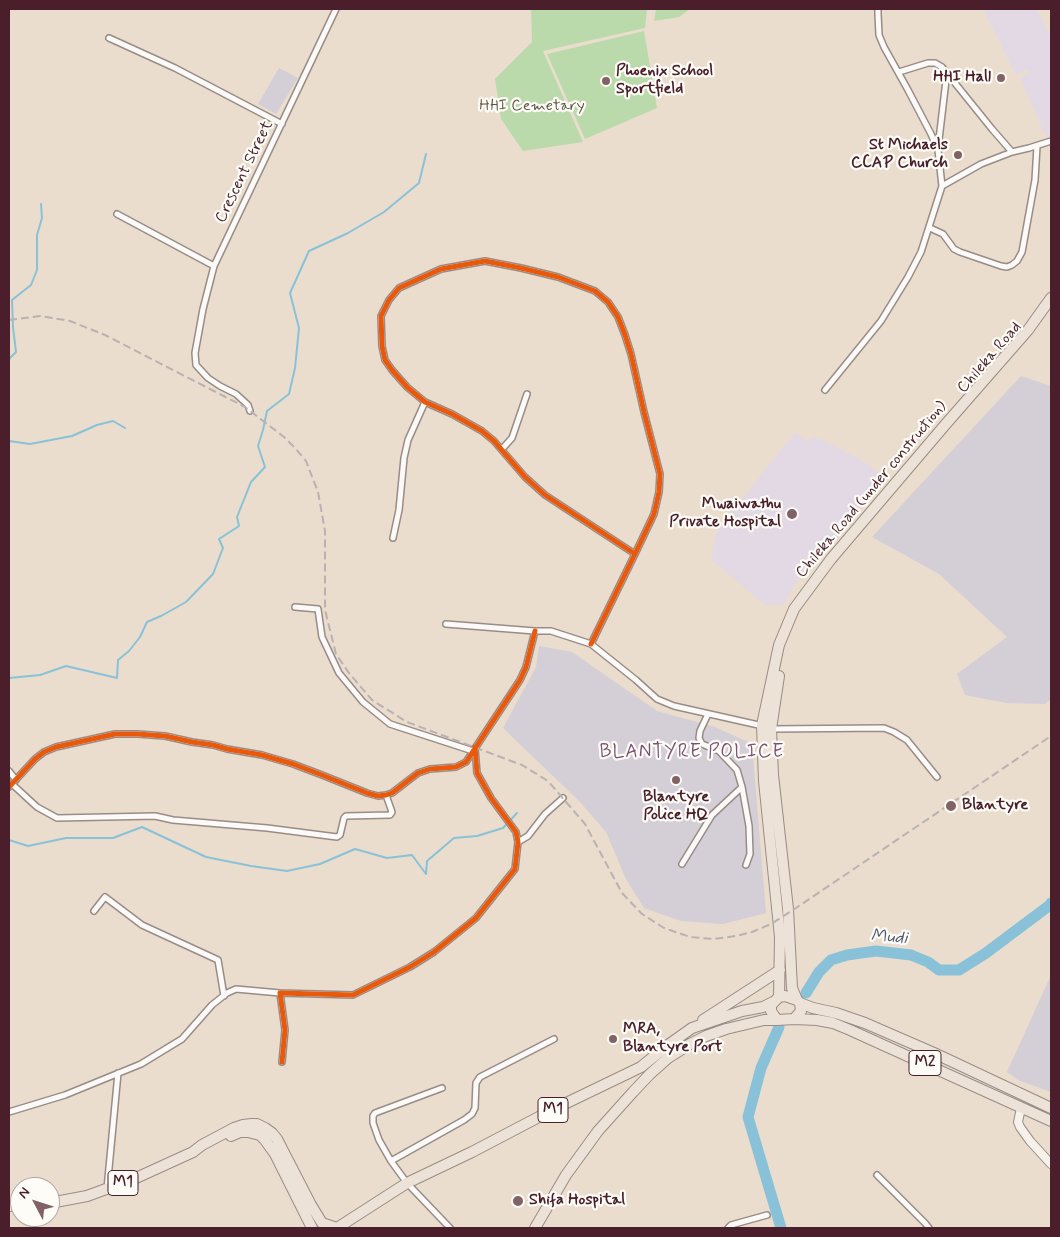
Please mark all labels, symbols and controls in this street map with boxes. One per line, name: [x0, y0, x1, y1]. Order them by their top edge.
place label: Phoenix School Sportfield: [616, 62, 713, 100]
place label: HHI Hall: [933, 68, 991, 88]
marker: HHI Hall: [995, 72, 1007, 84]
marker: Phoenix School Sportfield: [600, 75, 612, 87]
park label: HHI Cemetary: [479, 97, 585, 117]
street label: Crescent Street: [212, 118, 278, 226]
place label: St Michaels CCAP Church: [851, 136, 948, 174]
marker: St Michaels CCAP Church: [952, 149, 964, 161]
street label: Chileka Road: [954, 318, 1026, 398]
street label: Chileka Road (under construction): [792, 398, 952, 582]
place label: Mwaiwathu Private Hospital: [669, 495, 781, 533]
marker: Mwaiwathu Private Hospital: [785, 507, 799, 521]
district label: BLANTYRE POLICE: [600, 742, 784, 764]
marker: Blantyre Police HQ: [670, 774, 682, 786]
place label: Blantyre Police HQ: [643, 788, 709, 826]
place label: Blantyre: [962, 796, 1028, 816]
marker: Blantyre: [944, 799, 958, 813]
water label: Mudi: [870, 926, 908, 950]
place label: MRA, Blantyre Port: [623, 1020, 722, 1058]
marker: MRA, Blantyre Port: [607, 1033, 619, 1045]
road number: M2: [909, 1050, 941, 1076]
road number: M1: [538, 1098, 568, 1122]
road number: M1: [108, 1170, 138, 1196]
north arrow: [10, 1177, 60, 1227]
text: N: [14, 1184, 34, 1202]
place label: Shifa Hospital: [529, 1191, 625, 1211]
marker: Shifa Hospital: [511, 1194, 525, 1208]

